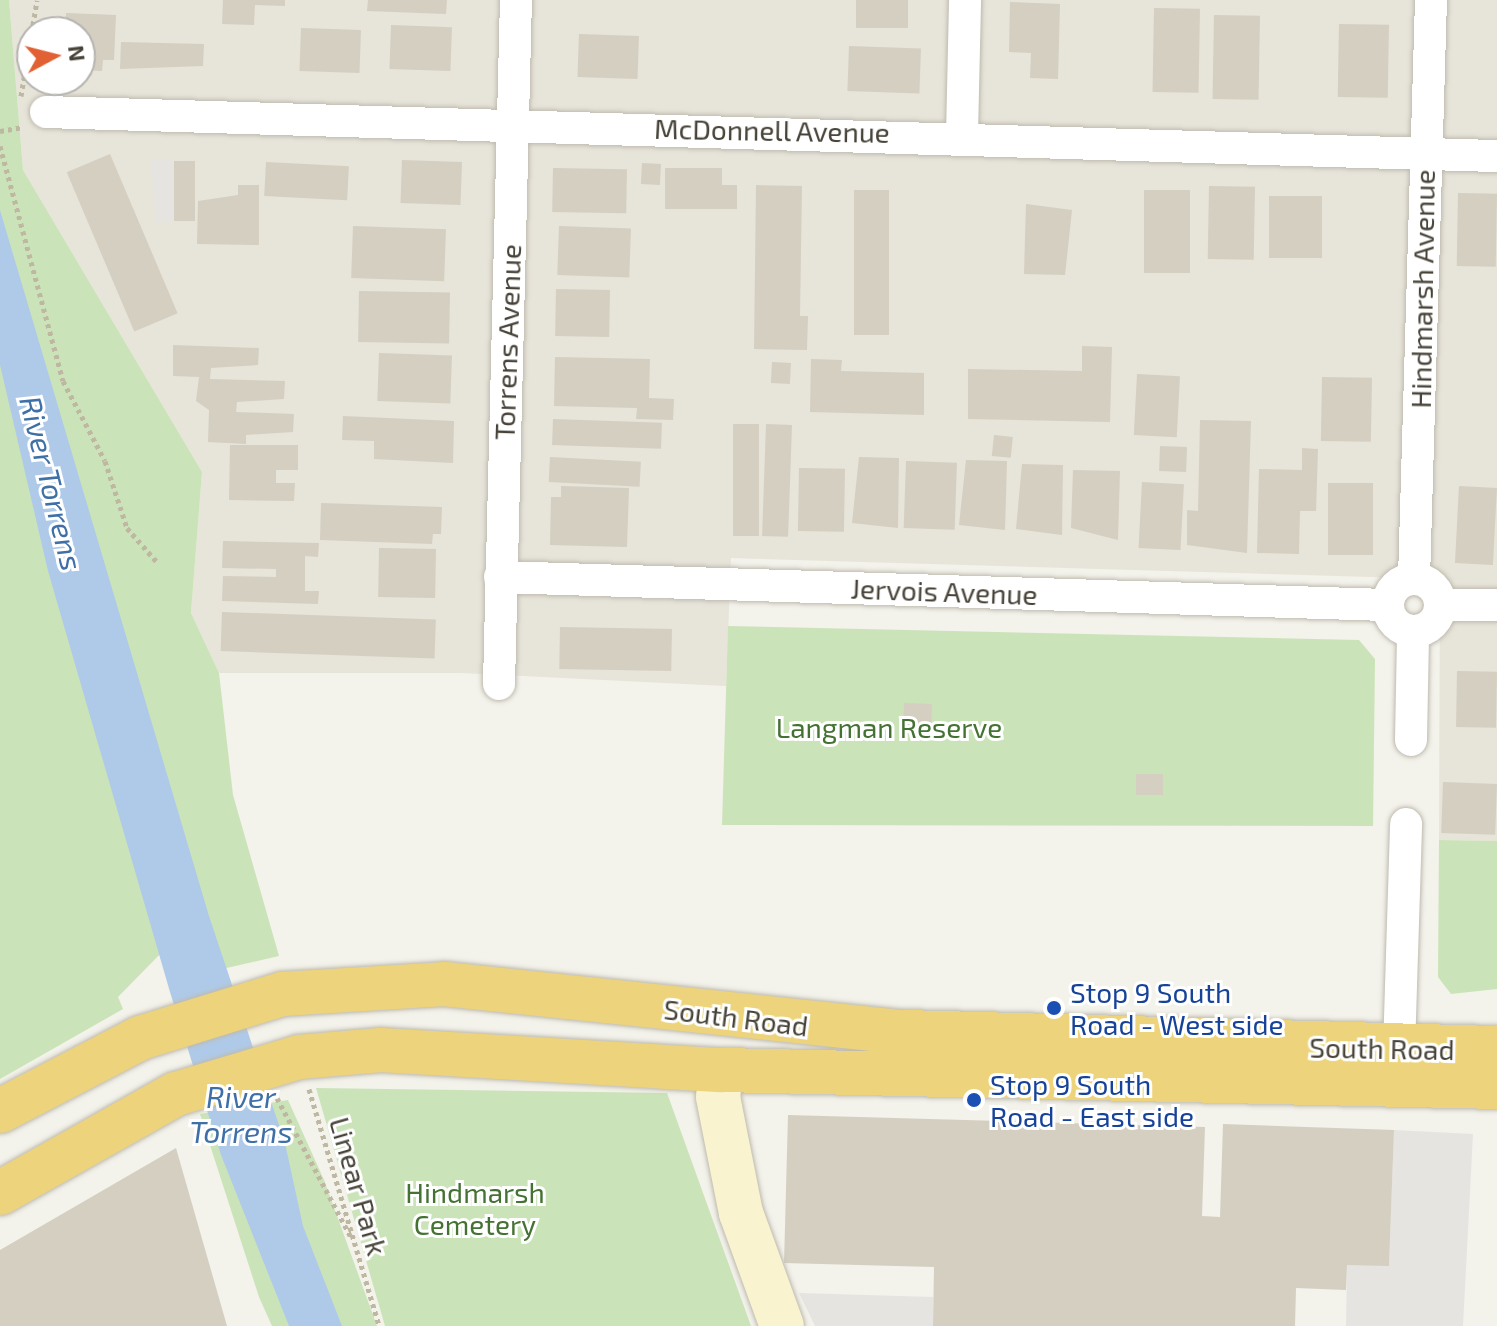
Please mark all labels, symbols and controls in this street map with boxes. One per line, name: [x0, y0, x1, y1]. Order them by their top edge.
north arrow: [16, 16, 96, 96]
text: N: [64, 44, 92, 63]
street label: McDonnell Avenue: [653, 111, 891, 149]
street label: Hindmarsh Avenue: [1403, 169, 1441, 409]
street label: Torrens Avenue: [487, 243, 527, 441]
water label: River Torrens: [13, 391, 91, 575]
street label: Jervois Avenue: [850, 571, 1038, 611]
park label: Langman Reserve: [776, 710, 1002, 744]
place label: Stop 9 South Road - West side: [1070, 975, 1284, 1041]
street label: South Road: [662, 991, 810, 1043]
marker: Stop 9 South Road - West side: [1045, 999, 1063, 1017]
street label: South Road: [1309, 1030, 1455, 1066]
place label: Stop 9 South Road - East side: [990, 1067, 1194, 1133]
water label: River Torrens: [189, 1078, 293, 1148]
marker: Stop 9 South Road - East side: [965, 1091, 983, 1109]
street label: Linear Park: [323, 1113, 395, 1259]
park label: Hindmarsh Cemetery: [405, 1175, 545, 1241]

